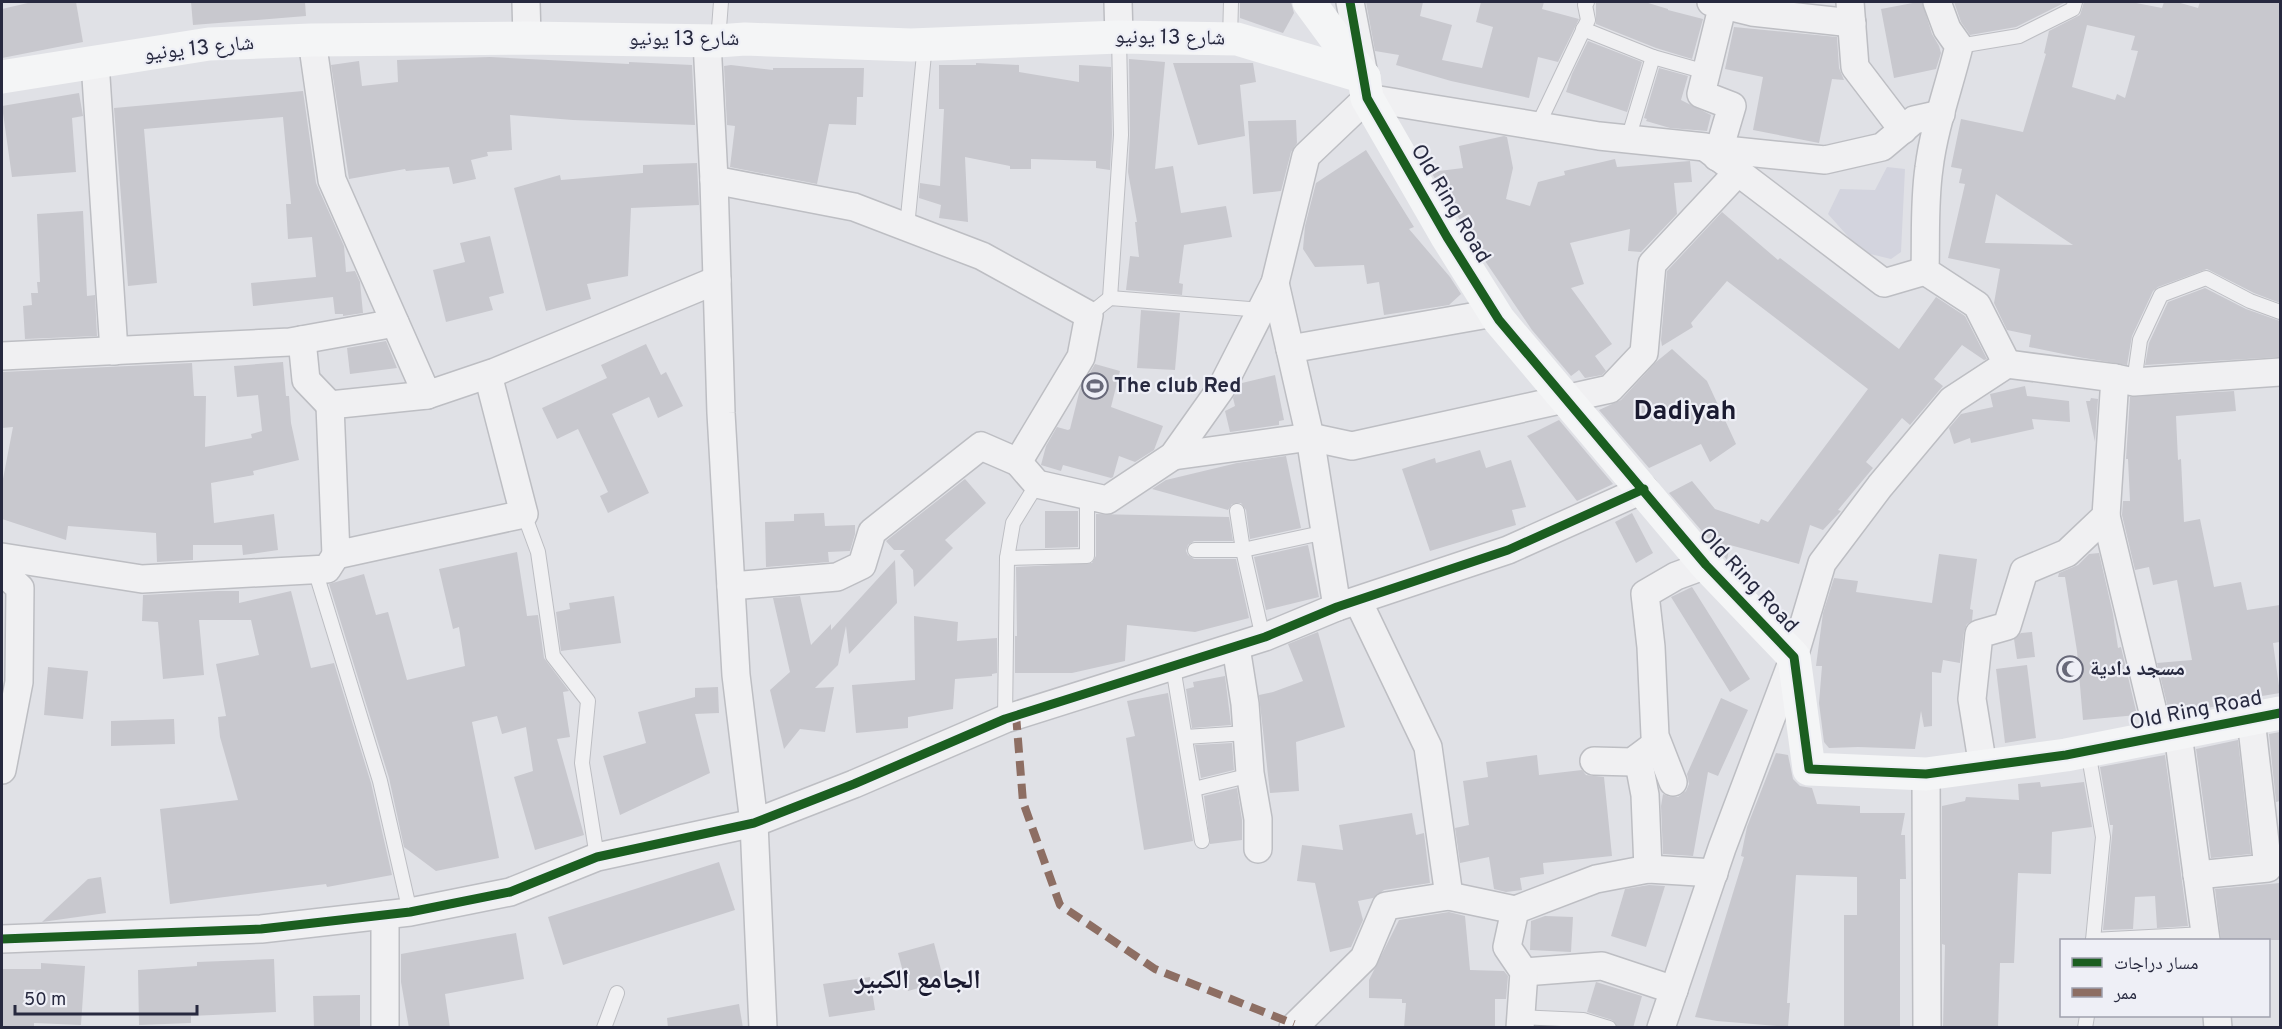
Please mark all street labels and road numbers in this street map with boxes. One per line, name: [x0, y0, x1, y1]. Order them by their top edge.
street label: شارع 13 يونيو: [1115, 24, 1225, 52]
street label: شارع 13 يونيو: [629, 26, 739, 53]
street label: شارع 13 يونيو: [143, 30, 255, 68]
street label: Old Ring Road: [1404, 139, 1496, 269]
street label: Old Ring Road: [1692, 523, 1804, 639]
street label: Old Ring Road: [2127, 685, 2265, 737]

